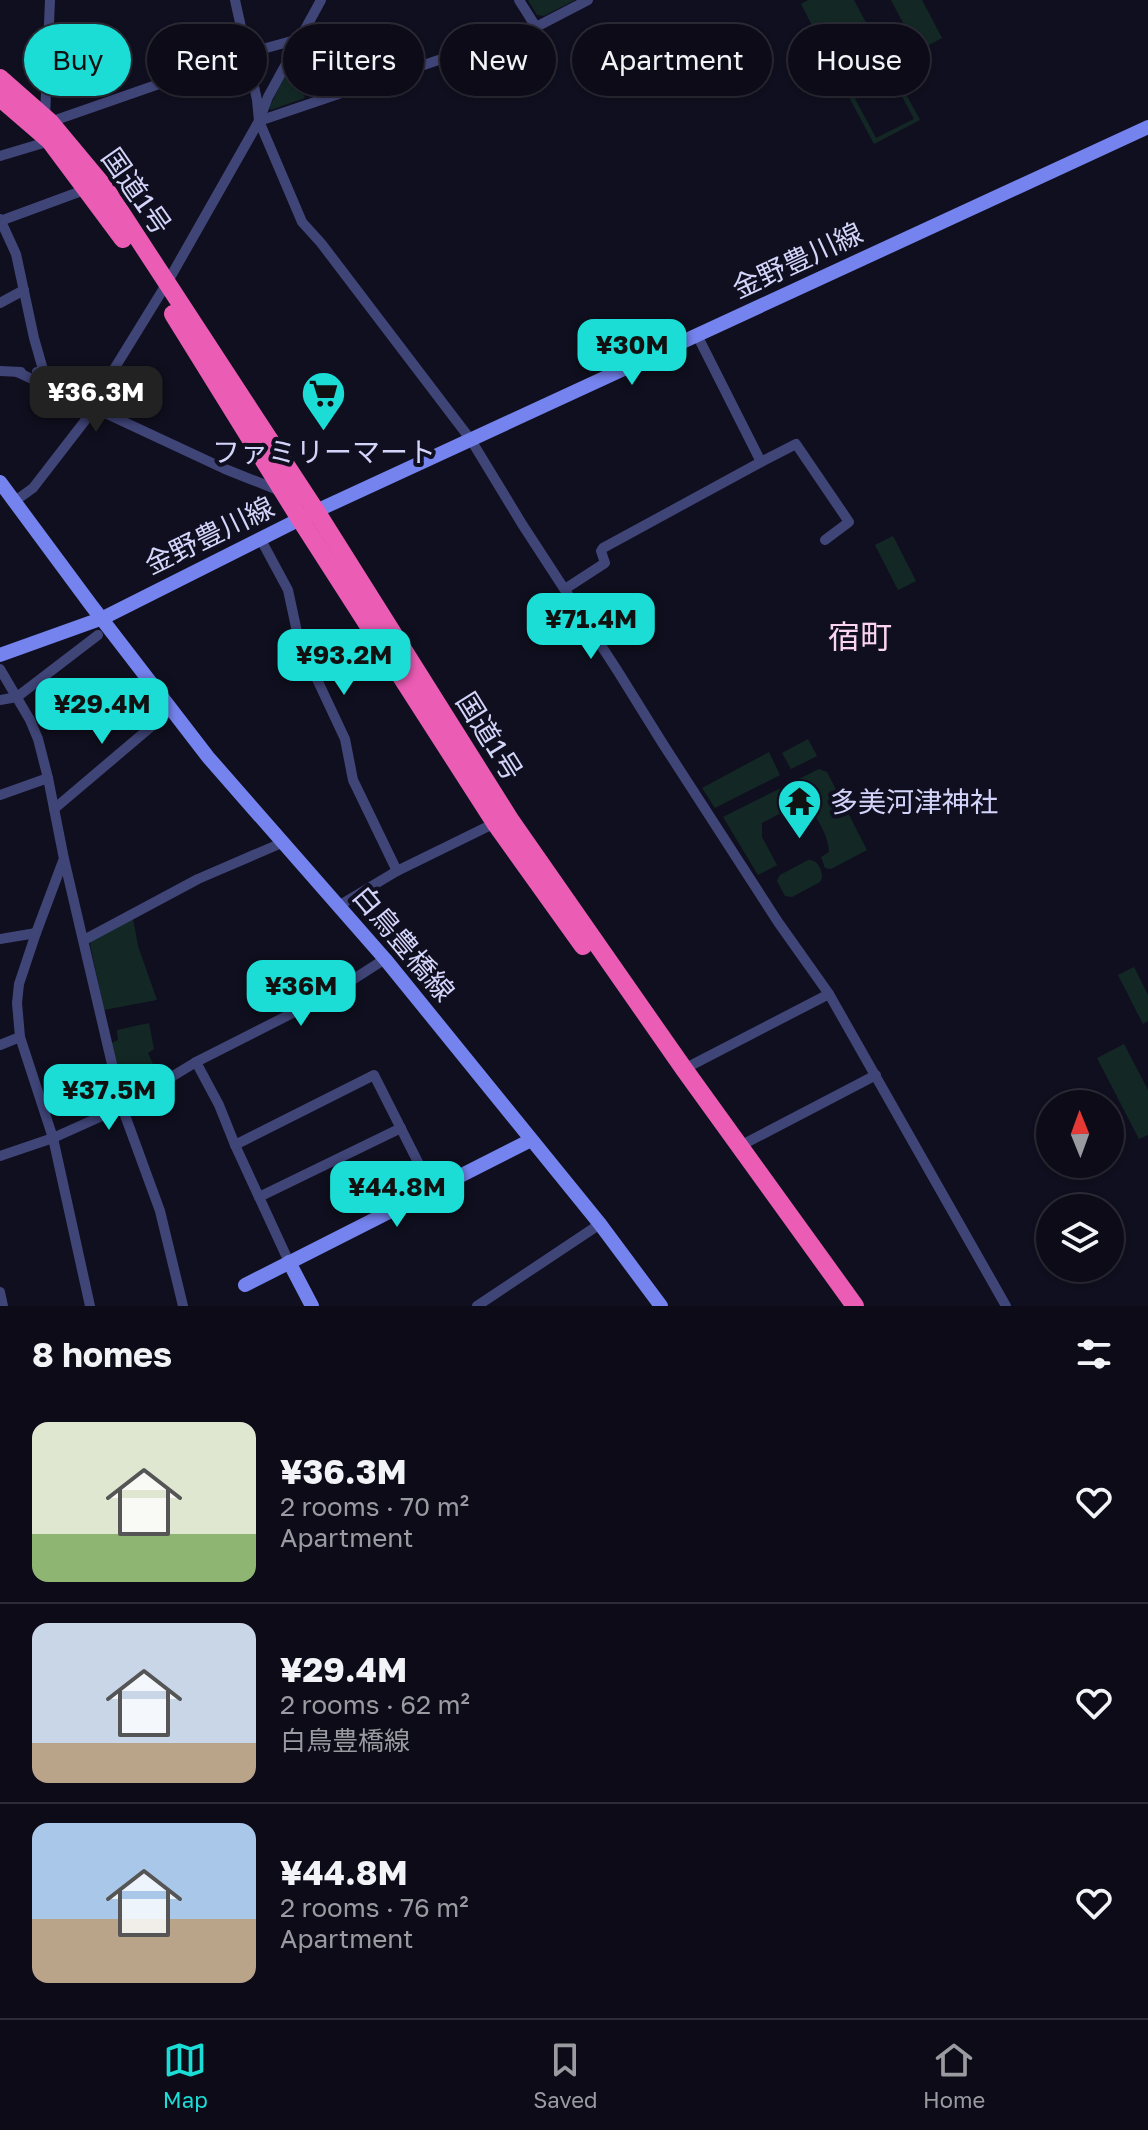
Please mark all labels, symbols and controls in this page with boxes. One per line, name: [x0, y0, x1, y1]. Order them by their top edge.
chip: Buy: [24, 24, 131, 96]
chip: Rent: [147, 24, 267, 96]
chip: Filters: [283, 24, 424, 96]
chip: New: [440, 24, 556, 96]
chip: Apartment: [572, 24, 772, 96]
chip: House: [788, 24, 930, 96]
street label: 国道1号: [95, 142, 179, 240]
street label: 金野豊川線: [727, 215, 867, 305]
pin: ¥30M: [585, 319, 679, 387]
text: ¥30M: [595, 329, 669, 360]
pin: ¥36.3M: [31, 366, 161, 434]
supermarket icon: ファミリーマート: [300, 370, 348, 433]
text: ¥36.3M: [48, 376, 144, 407]
place label: ファミリーマート: [212, 435, 436, 468]
street label: 金野豊川線: [139, 489, 279, 581]
pin: ¥71.4M: [526, 593, 656, 661]
text: ¥71.4M: [545, 603, 637, 634]
district label: 宿町: [828, 617, 892, 655]
pin: ¥93.2M: [279, 629, 409, 697]
text: ¥93.2M: [296, 639, 392, 670]
pin: ¥29.4M: [37, 678, 167, 746]
street label: 国道1号: [450, 686, 530, 786]
text: ¥29.4M: [53, 688, 151, 719]
temple icon: 多美河津神社: [775, 777, 823, 840]
place label: 多美河津神社: [830, 785, 998, 818]
street label: 白鳥豊橋線: [346, 879, 462, 1007]
pin: ¥36M: [254, 960, 348, 1028]
text: ¥36M: [265, 970, 337, 1001]
pin: ¥37.5M: [44, 1064, 174, 1132]
text: ¥37.5M: [62, 1074, 156, 1105]
north arrow: [1036, 1090, 1124, 1178]
map controls: [1036, 1090, 1124, 1282]
pin: ¥44.8M: [332, 1161, 462, 1229]
text: ¥44.8M: [348, 1171, 446, 1202]
button: layers: [1036, 1194, 1124, 1282]
icon: filters: [1072, 1332, 1116, 1376]
text: 8 homes: [32, 1334, 172, 1374]
text: ¥36.3M: [280, 1451, 407, 1491]
icon: home: [96, 1454, 192, 1550]
icon: heart: [1072, 1480, 1116, 1524]
text: 2 rooms · 70 m²: [280, 1491, 469, 1522]
text: Apartment: [280, 1522, 413, 1553]
text: ¥29.4M: [280, 1649, 407, 1689]
icon: home: [96, 1655, 192, 1751]
icon: heart: [1072, 1681, 1116, 1725]
text: 2 rooms · 62 m²: [280, 1689, 470, 1720]
text: 白鳥豊橋線: [280, 1725, 410, 1756]
text: ¥44.8M: [280, 1852, 408, 1892]
icon: home: [96, 1855, 192, 1951]
icon: heart: [1072, 1881, 1116, 1925]
text: 2 rooms · 76 m²: [280, 1892, 469, 1923]
text: Apartment: [280, 1923, 413, 1954]
tab: Map: [163, 2038, 208, 2113]
tab: Saved: [533, 2038, 597, 2113]
tab: Home: [923, 2038, 985, 2113]

